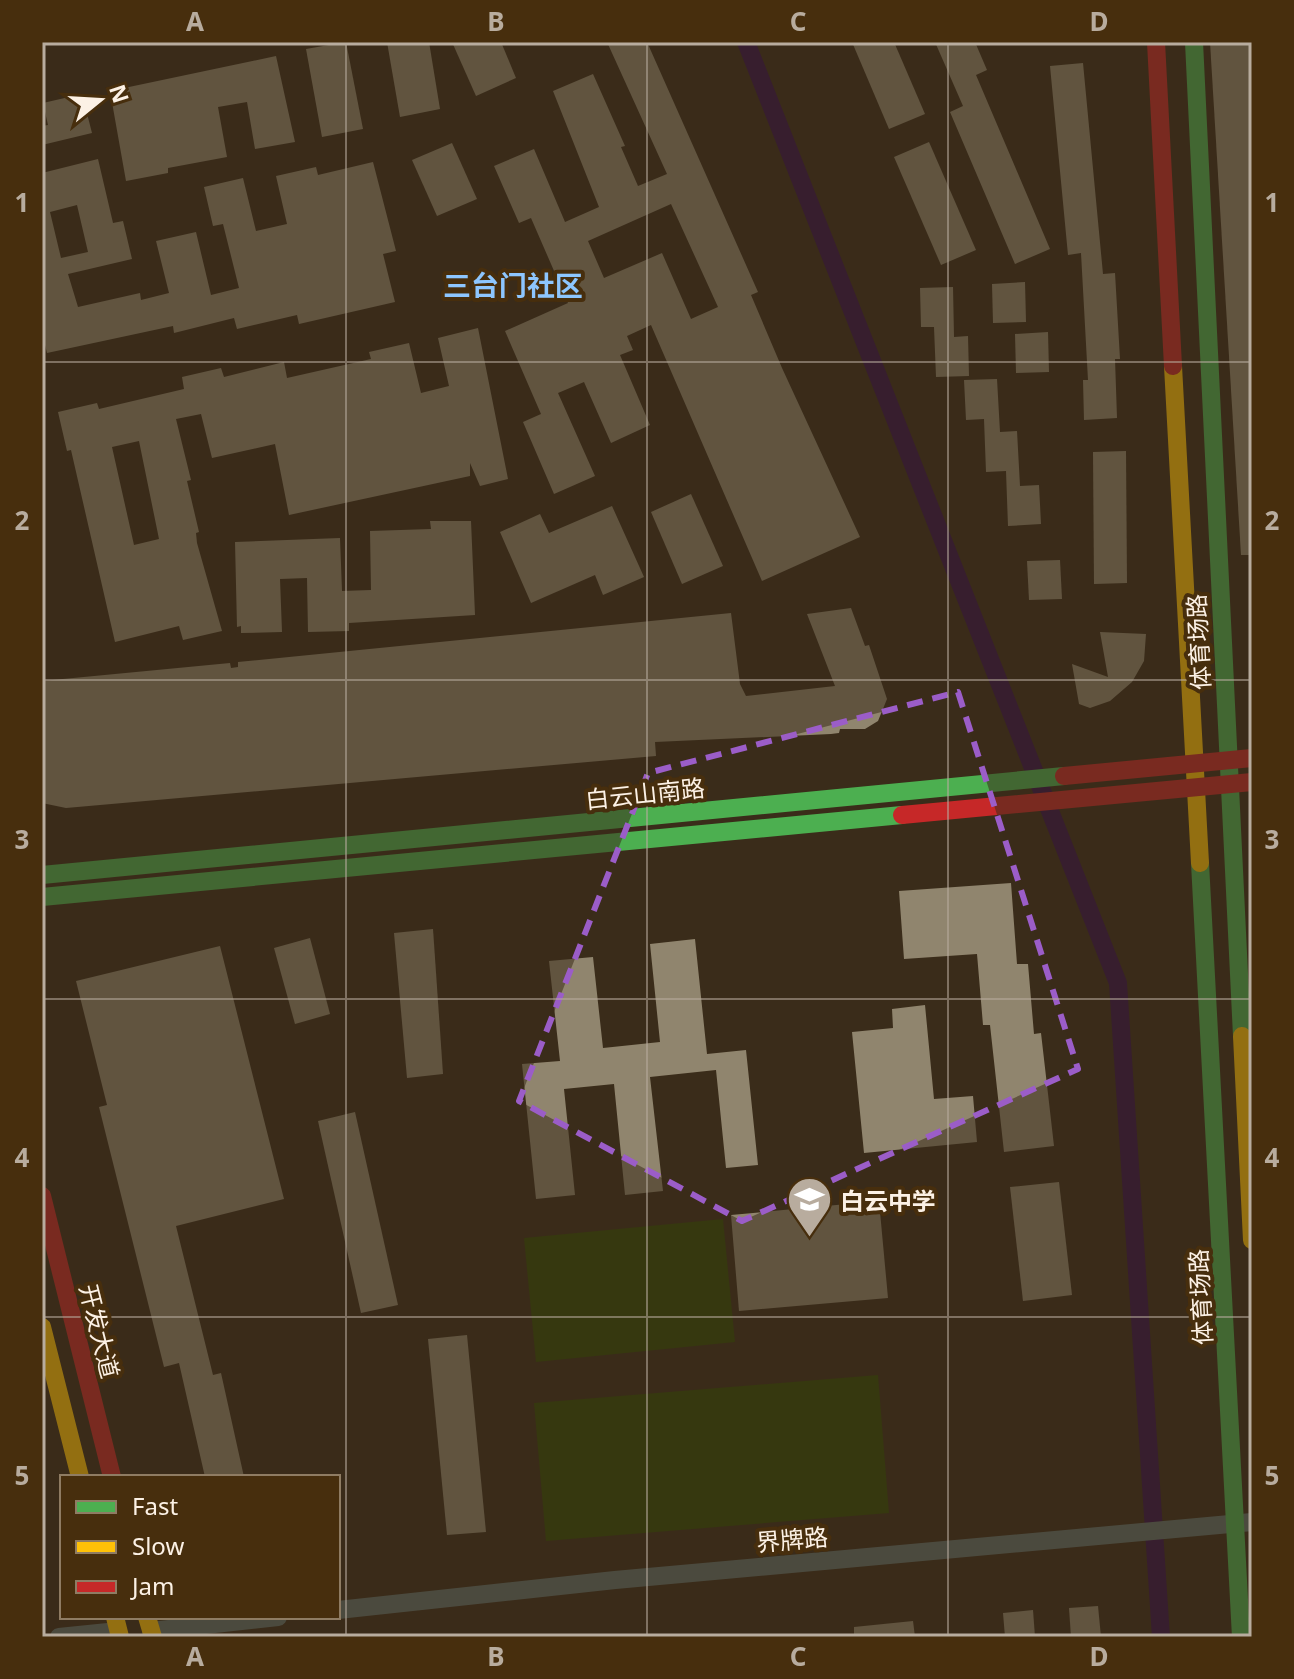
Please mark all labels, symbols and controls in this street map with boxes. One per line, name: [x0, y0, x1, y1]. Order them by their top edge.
text: A: [186, 3, 204, 39]
text: B: [487, 3, 505, 39]
text: C: [790, 3, 806, 39]
text: D: [1089, 3, 1109, 39]
north arrow: [60, 60, 140, 140]
text: N: [103, 80, 137, 107]
text: 1: [15, 184, 29, 220]
text: 1: [1265, 184, 1279, 220]
district label: 三台门社区: [443, 266, 583, 304]
text: 2: [15, 502, 30, 538]
text: 2: [1265, 502, 1280, 538]
street label: 体育场路: [1179, 593, 1217, 691]
street label: 白云山南路: [584, 770, 706, 816]
text: 3: [15, 821, 29, 857]
text: 3: [1265, 821, 1279, 857]
text: 4: [15, 1139, 30, 1175]
text: 4: [1265, 1139, 1280, 1175]
school or university icon: 白云中学: [785, 1176, 833, 1239]
place label: 白云中学: [840, 1184, 936, 1217]
street label: 体育场路: [1181, 1248, 1219, 1346]
street label: 开发大道: [72, 1280, 128, 1382]
text: 5: [15, 1457, 29, 1493]
text: 5: [1265, 1457, 1279, 1493]
legend: [60, 1475, 340, 1619]
text: Fast: [132, 1489, 178, 1522]
street label: 界牌路: [755, 1519, 829, 1559]
text: Slow: [132, 1529, 184, 1562]
text: Jam: [130, 1569, 174, 1602]
text: A: [186, 1638, 204, 1674]
text: B: [487, 1638, 505, 1674]
text: C: [790, 1638, 806, 1674]
text: D: [1089, 1638, 1109, 1674]

